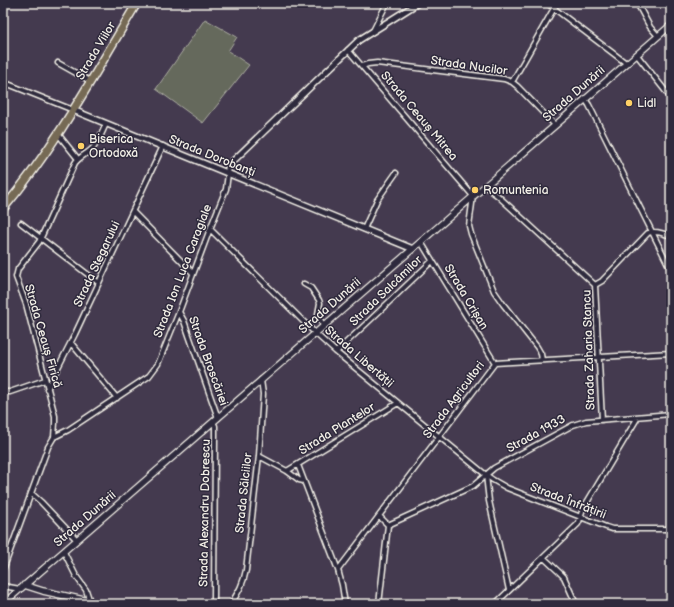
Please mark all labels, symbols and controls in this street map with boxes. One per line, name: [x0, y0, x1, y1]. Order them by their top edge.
street label: Strada Viilor: [73, 19, 120, 83]
street label: Strada Nucilor: [430, 53, 509, 79]
street label: Strada Dunării: [540, 63, 608, 125]
street label: Strada Ceauș Mitrea: [377, 68, 461, 164]
place label: Lidl: [637, 96, 656, 111]
marker: Lidl: [624, 98, 634, 108]
place label: Biserica Ortodoxă: [89, 132, 138, 161]
street label: Strada Dorobanți: [166, 132, 258, 180]
marker: Biserica Ortodoxă: [76, 141, 86, 151]
place label: Romuntenia: [483, 183, 549, 198]
marker: Romuntenia: [470, 185, 480, 195]
street label: Strada Ion Luca Caragiale: [151, 202, 215, 340]
street label: Strada Stegarului: [71, 218, 124, 309]
street label: Strada Salcâmilor: [347, 252, 426, 329]
street label: Strada Crișan: [441, 261, 492, 333]
street label: Strada Dunării: [296, 275, 364, 337]
street label: Strada Ceauș Firică: [21, 282, 65, 390]
street label: Strada Zaharia Stancu: [579, 290, 599, 410]
street label: Strada Broscăriei: [185, 314, 231, 408]
street label: Strada Libertății: [321, 323, 397, 391]
street label: Strada Agricultori: [420, 358, 488, 442]
street label: Strada Plantelor: [296, 399, 378, 458]
street label: Strada 1933: [504, 412, 568, 456]
street label: Strada Alexandru Dobrescu: [196, 439, 214, 587]
street label: Strada Sălciilor: [232, 451, 256, 534]
street label: Strada Înfrățirii: [528, 479, 609, 522]
street label: Strada Dunării: [51, 488, 119, 550]

